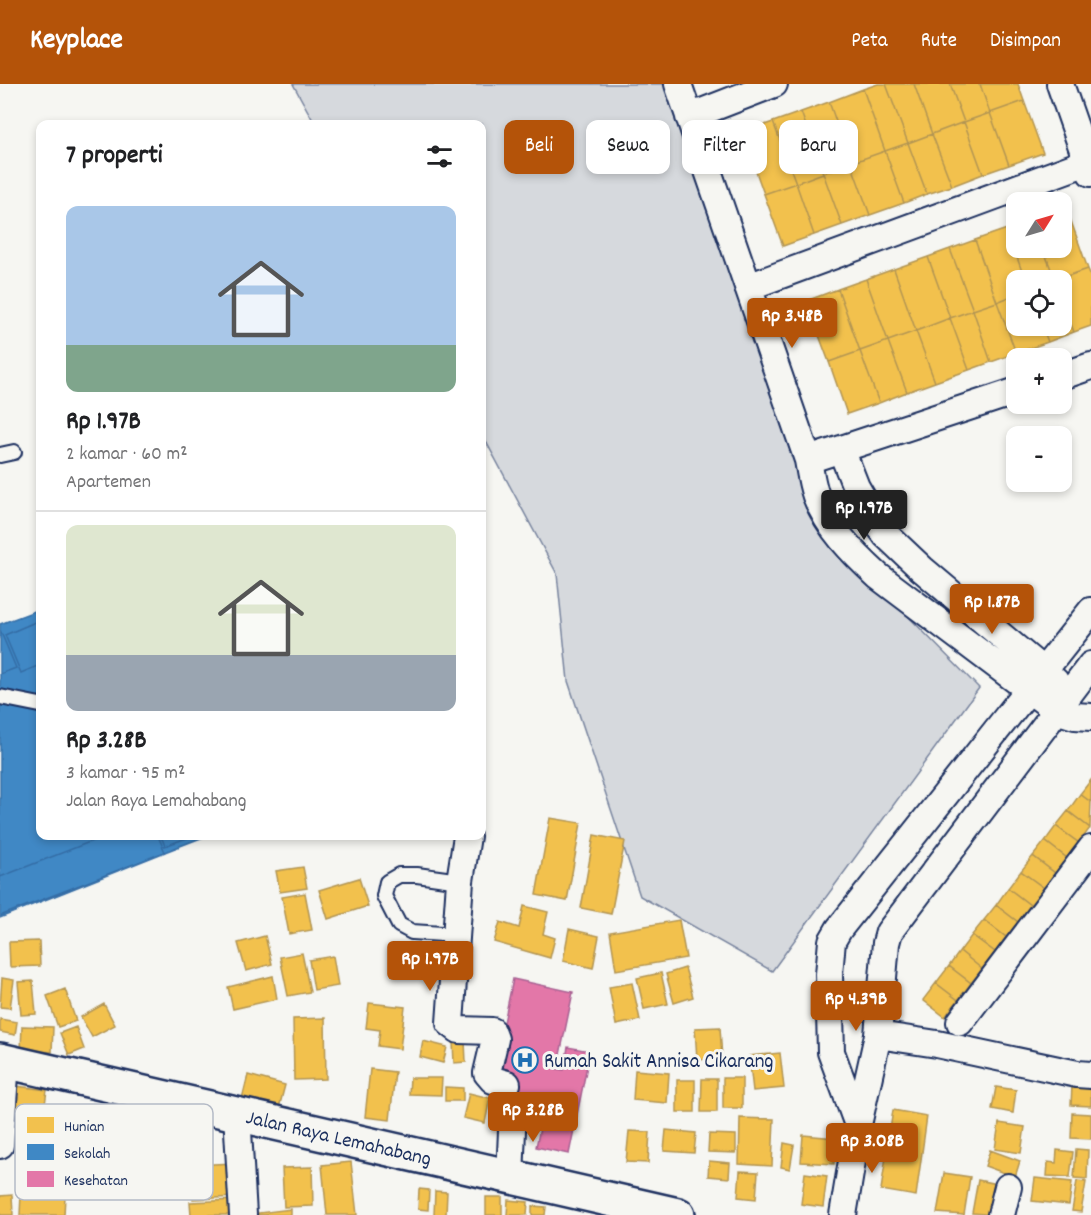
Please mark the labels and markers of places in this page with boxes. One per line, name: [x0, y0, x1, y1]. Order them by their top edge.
pin: Rp 3.48B: [730, 298, 854, 349]
pin: Rp 1.97B: [802, 490, 926, 541]
pin: Rp 1.87B: [930, 584, 1054, 635]
pin: Rp 1.97B: [368, 941, 492, 992]
pin: Rp 4.39B: [794, 981, 918, 1032]
hospital icon: Rumah Sakit Annisa Cikarang: [510, 1045, 540, 1075]
place label: Rumah Sakit Annisa Cikarang: [544, 1048, 774, 1078]
pin: Rp 3.28B: [471, 1092, 595, 1143]
pin: Rp 3.08B: [810, 1123, 934, 1174]

